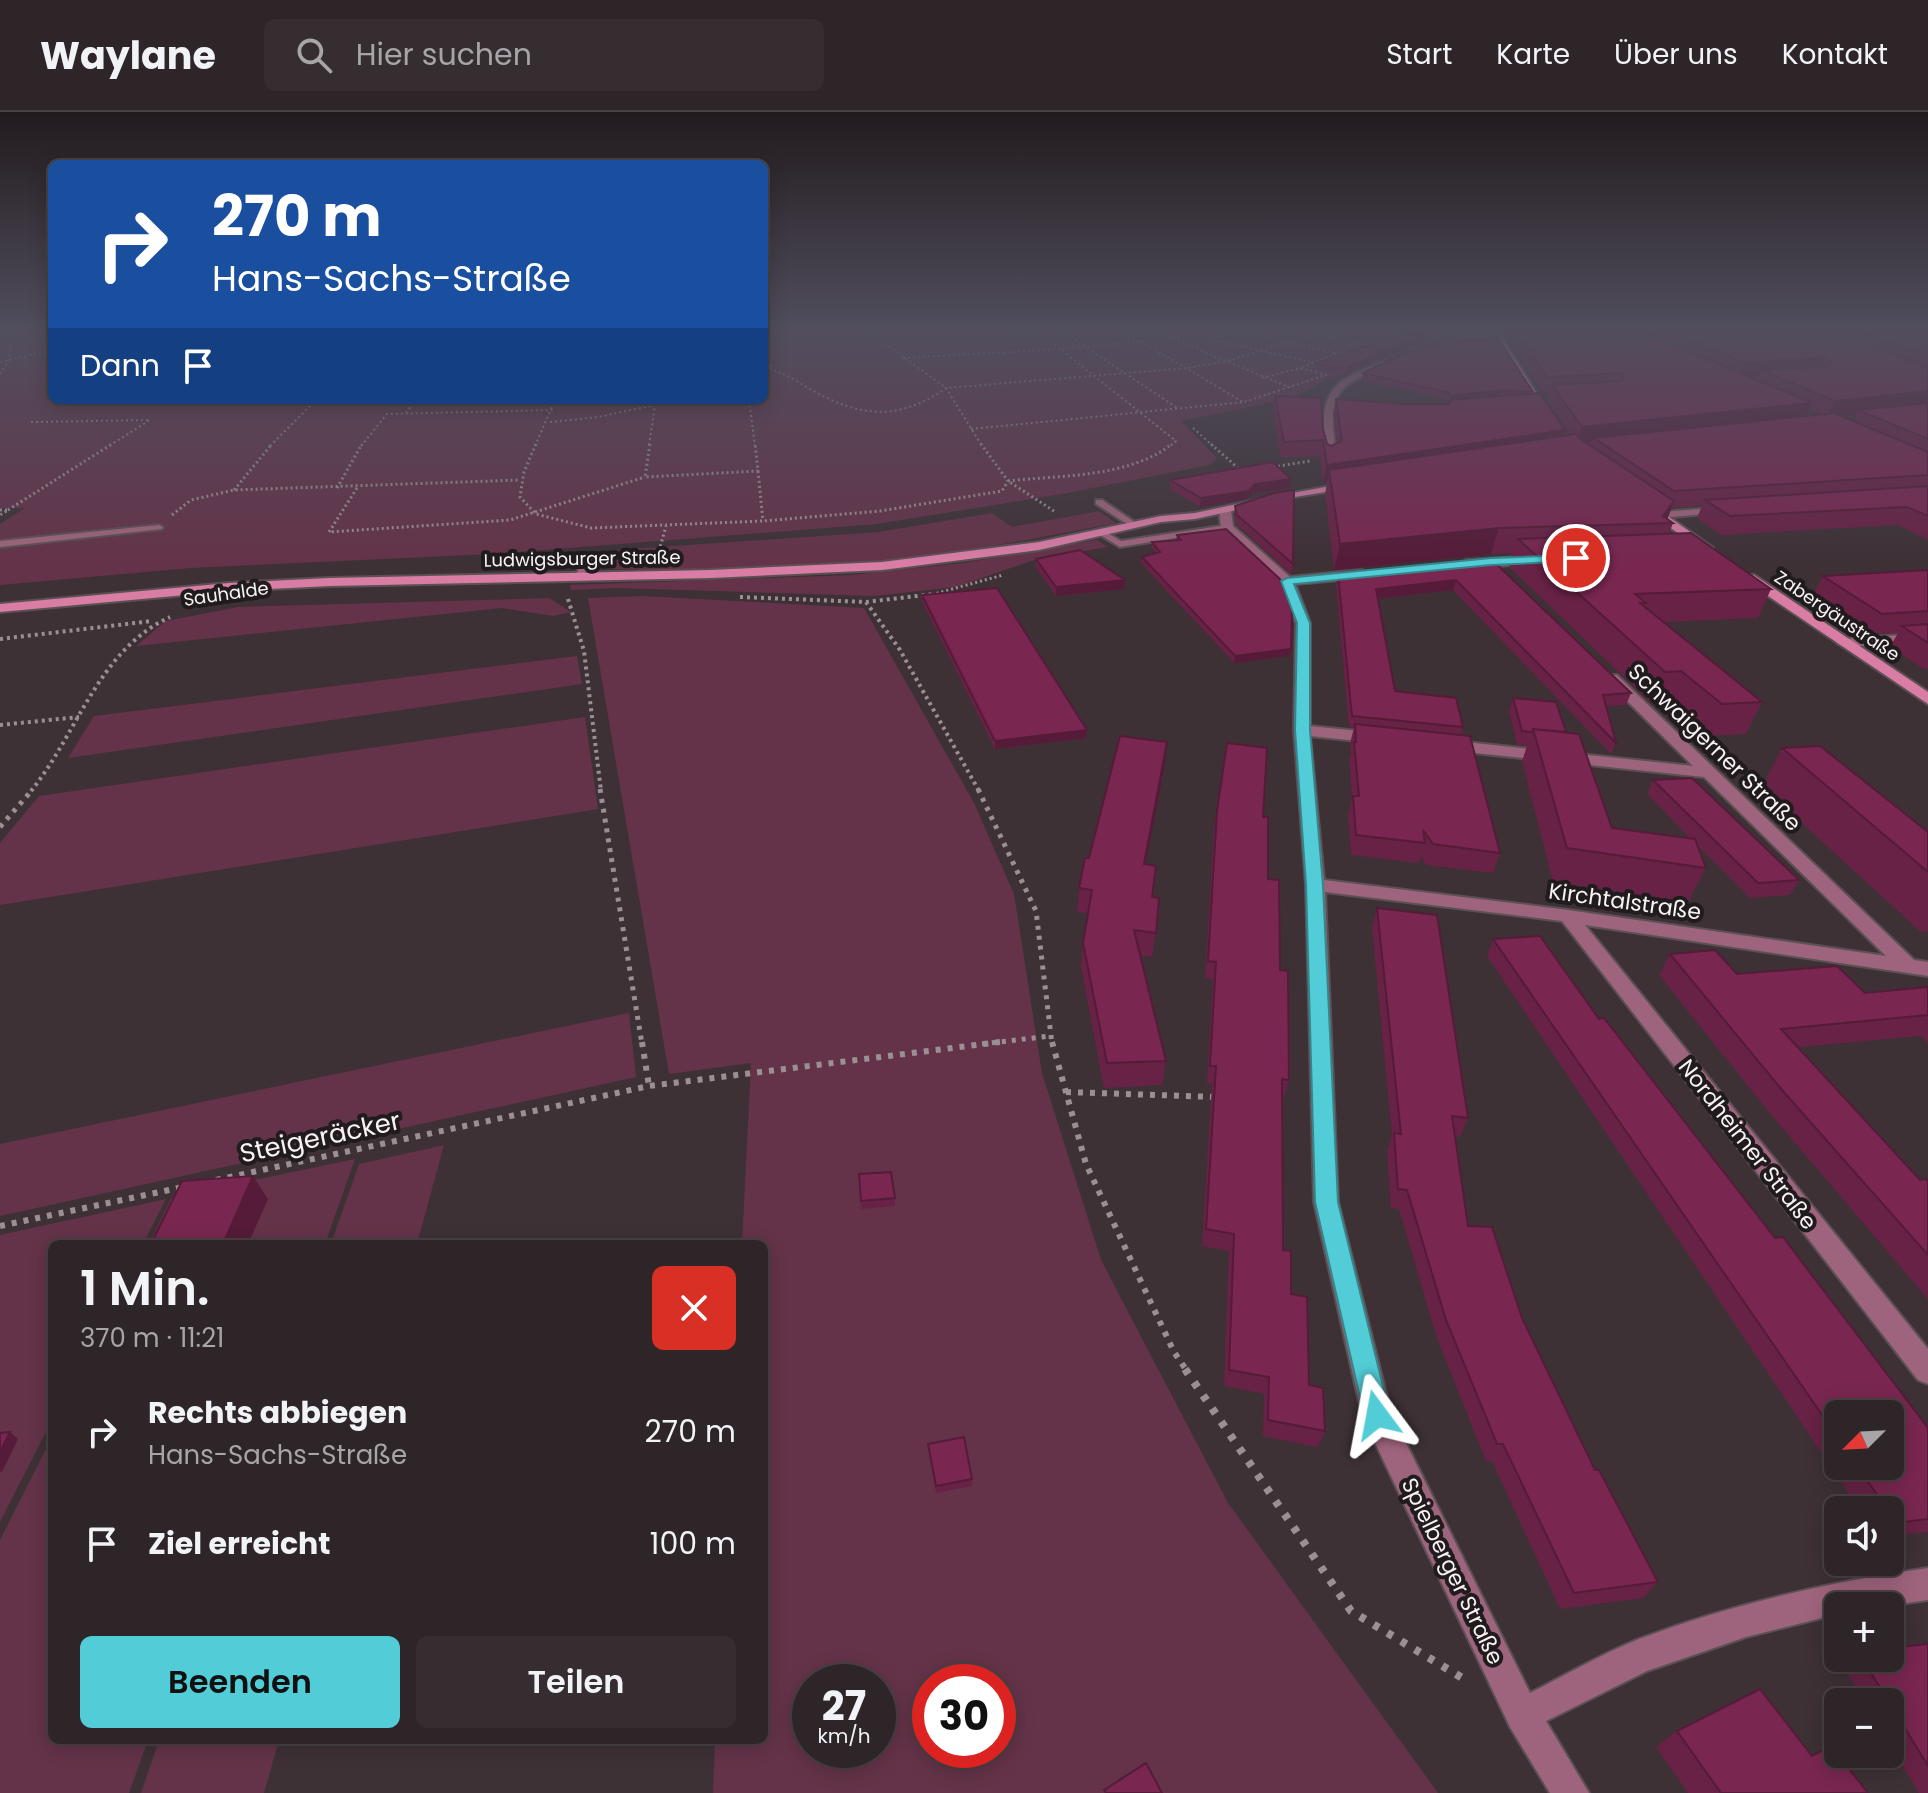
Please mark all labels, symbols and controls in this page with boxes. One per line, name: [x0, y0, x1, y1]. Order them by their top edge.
search box: [264, 19, 824, 91]
text: Waylane: [40, 29, 216, 82]
icon: search: [292, 33, 336, 77]
text: Hier suchen: [356, 33, 532, 76]
text: Start: [1386, 35, 1452, 74]
text: Karte: [1496, 35, 1570, 74]
text: Über uns: [1614, 35, 1738, 74]
text: Kontakt: [1782, 35, 1888, 74]
text: 270 m: [212, 177, 382, 256]
icon: right: [80, 192, 184, 296]
text: Hans-Sachs-Straße: [212, 253, 571, 304]
text: Dann: [80, 344, 160, 387]
icon: arrive: [176, 344, 220, 388]
pin: [1542, 524, 1610, 592]
icon: arrive: [1554, 536, 1598, 580]
street label: Ludwigsburger Straße: [483, 544, 681, 573]
street label: Zabergäustraße: [1770, 564, 1905, 667]
street label: Sauhalde: [182, 575, 270, 612]
street label: Schwaigerner Straße: [1621, 656, 1808, 838]
street label: Kirchtalstraße: [1547, 875, 1703, 928]
street label: Nordheimer Straße: [1671, 1053, 1824, 1236]
street label: Steigeräcker: [236, 1102, 404, 1172]
text: 1 Min.: [80, 1255, 210, 1322]
button: close: [652, 1266, 736, 1350]
text: 370 m · 11:21: [80, 1320, 224, 1356]
position arrow: [1335, 1373, 1419, 1457]
text: Rechts abbiegen: [148, 1391, 407, 1434]
north arrow: [1824, 1400, 1904, 1480]
map controls: [1824, 1400, 1904, 1768]
icon: right: [80, 1410, 124, 1454]
text: 270 m: [645, 1410, 736, 1453]
text: Hans-Sachs-Straße: [148, 1437, 407, 1473]
street label: Spielberger Straße: [1394, 1473, 1511, 1670]
button: sound: [1824, 1496, 1904, 1576]
icon: arrive: [80, 1522, 124, 1566]
text: Ziel erreicht: [148, 1522, 330, 1565]
text: 100 m: [650, 1522, 736, 1565]
button: +: [1824, 1592, 1904, 1672]
button: Beenden: [80, 1636, 400, 1728]
button: Teilen: [416, 1636, 736, 1728]
speed limit sign: 30: [912, 1664, 1016, 1768]
text: 27: [822, 1678, 866, 1734]
button: −: [1824, 1688, 1904, 1768]
text: km/h: [817, 1722, 871, 1750]

